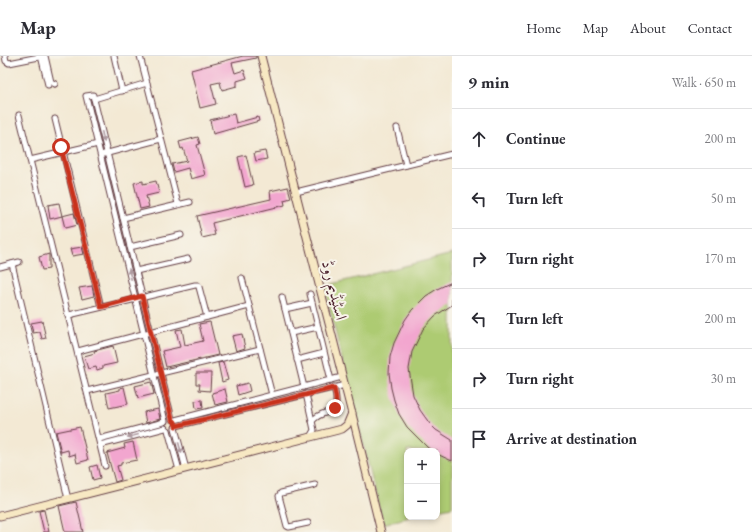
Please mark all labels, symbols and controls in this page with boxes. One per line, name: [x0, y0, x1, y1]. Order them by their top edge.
text: Map: [20, 15, 56, 40]
text: Home: [526, 19, 561, 37]
text: Map: [583, 19, 608, 37]
text: About: [630, 19, 666, 37]
text: Contact: [688, 19, 732, 37]
text: 9 min: [468, 71, 509, 93]
text: Walk · 650 m: [672, 74, 736, 91]
icon: ahead: [468, 128, 490, 150]
text: Continue: [506, 129, 566, 148]
text: 200 m: [705, 130, 736, 147]
one-way arrow: [100, 131, 106, 143]
route start: [52, 138, 70, 156]
icon: left: [468, 188, 490, 210]
text: Turn left: [506, 189, 563, 208]
text: 50 m: [711, 190, 736, 207]
icon: right: [468, 248, 490, 270]
text: Turn right: [506, 249, 574, 268]
text: 170 m: [705, 250, 736, 267]
street label: اسٹیڈیم روڈ: [313, 258, 352, 323]
one-way arrow: [126, 268, 132, 280]
icon: left: [468, 308, 490, 330]
text: Turn left: [506, 309, 563, 328]
text: 200 m: [705, 310, 736, 327]
icon: right: [468, 368, 490, 390]
text: Turn right: [506, 369, 574, 388]
text: 30 m: [711, 370, 736, 387]
route end: [326, 399, 344, 417]
icon: arrive: [468, 428, 490, 450]
text: Arrive at destination: [506, 429, 637, 448]
one-way arrow: [127, 434, 139, 440]
one-way arrow: [177, 443, 183, 455]
map controls: [404, 448, 440, 520]
button: +: [404, 448, 440, 484]
button: −: [404, 484, 440, 520]

